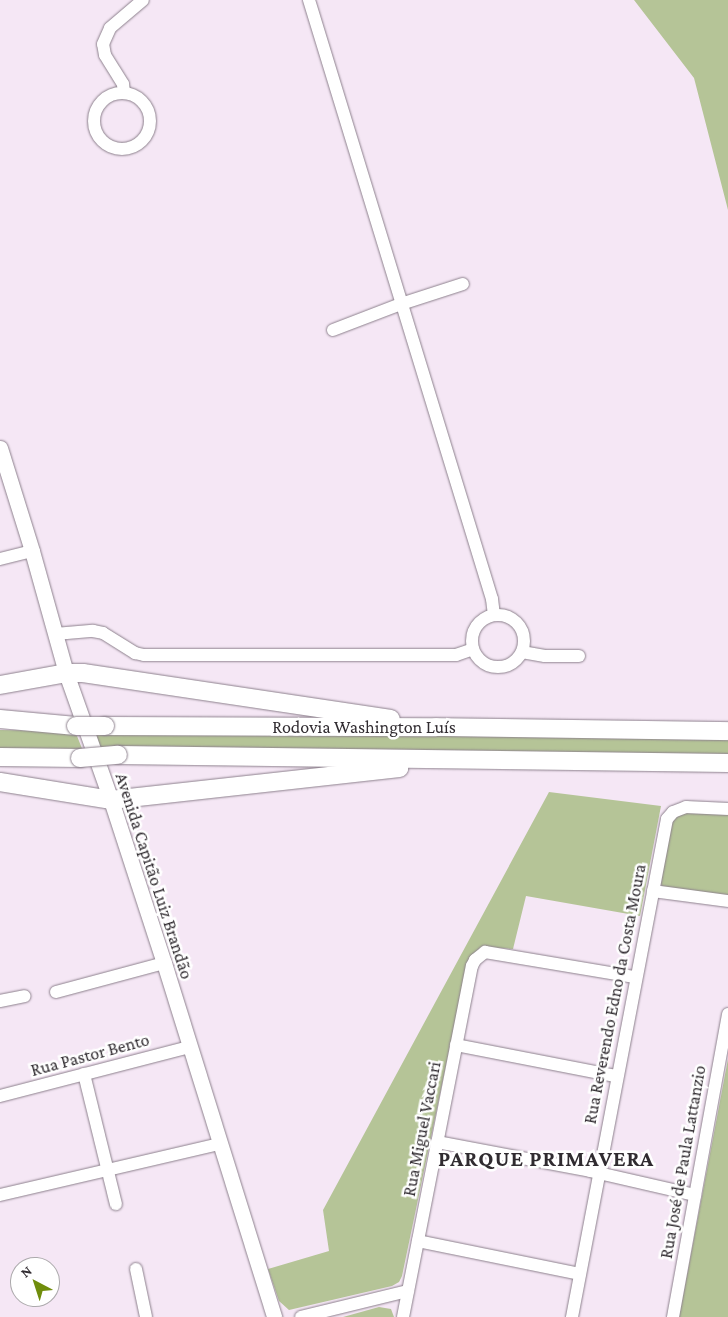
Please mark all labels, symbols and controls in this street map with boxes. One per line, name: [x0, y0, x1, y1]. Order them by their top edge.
street label: Rodovia Washington Luís: [272, 716, 456, 738]
street label: Avenida Capitão Luiz Brandão: [110, 770, 198, 982]
street label: Rua Reverendo Edno da Costa Moura: [579, 862, 651, 1126]
street label: Rua Pastor Bento: [28, 1029, 152, 1081]
street label: Rua Miguel Vaccari: [398, 1060, 446, 1198]
street label: Rua José de Paula Lattanzio: [655, 1064, 711, 1260]
district label: PARQUE PRIMAVERA: [436, 1146, 656, 1172]
north arrow: [10, 1257, 60, 1307]
text: N: [17, 1262, 35, 1280]

